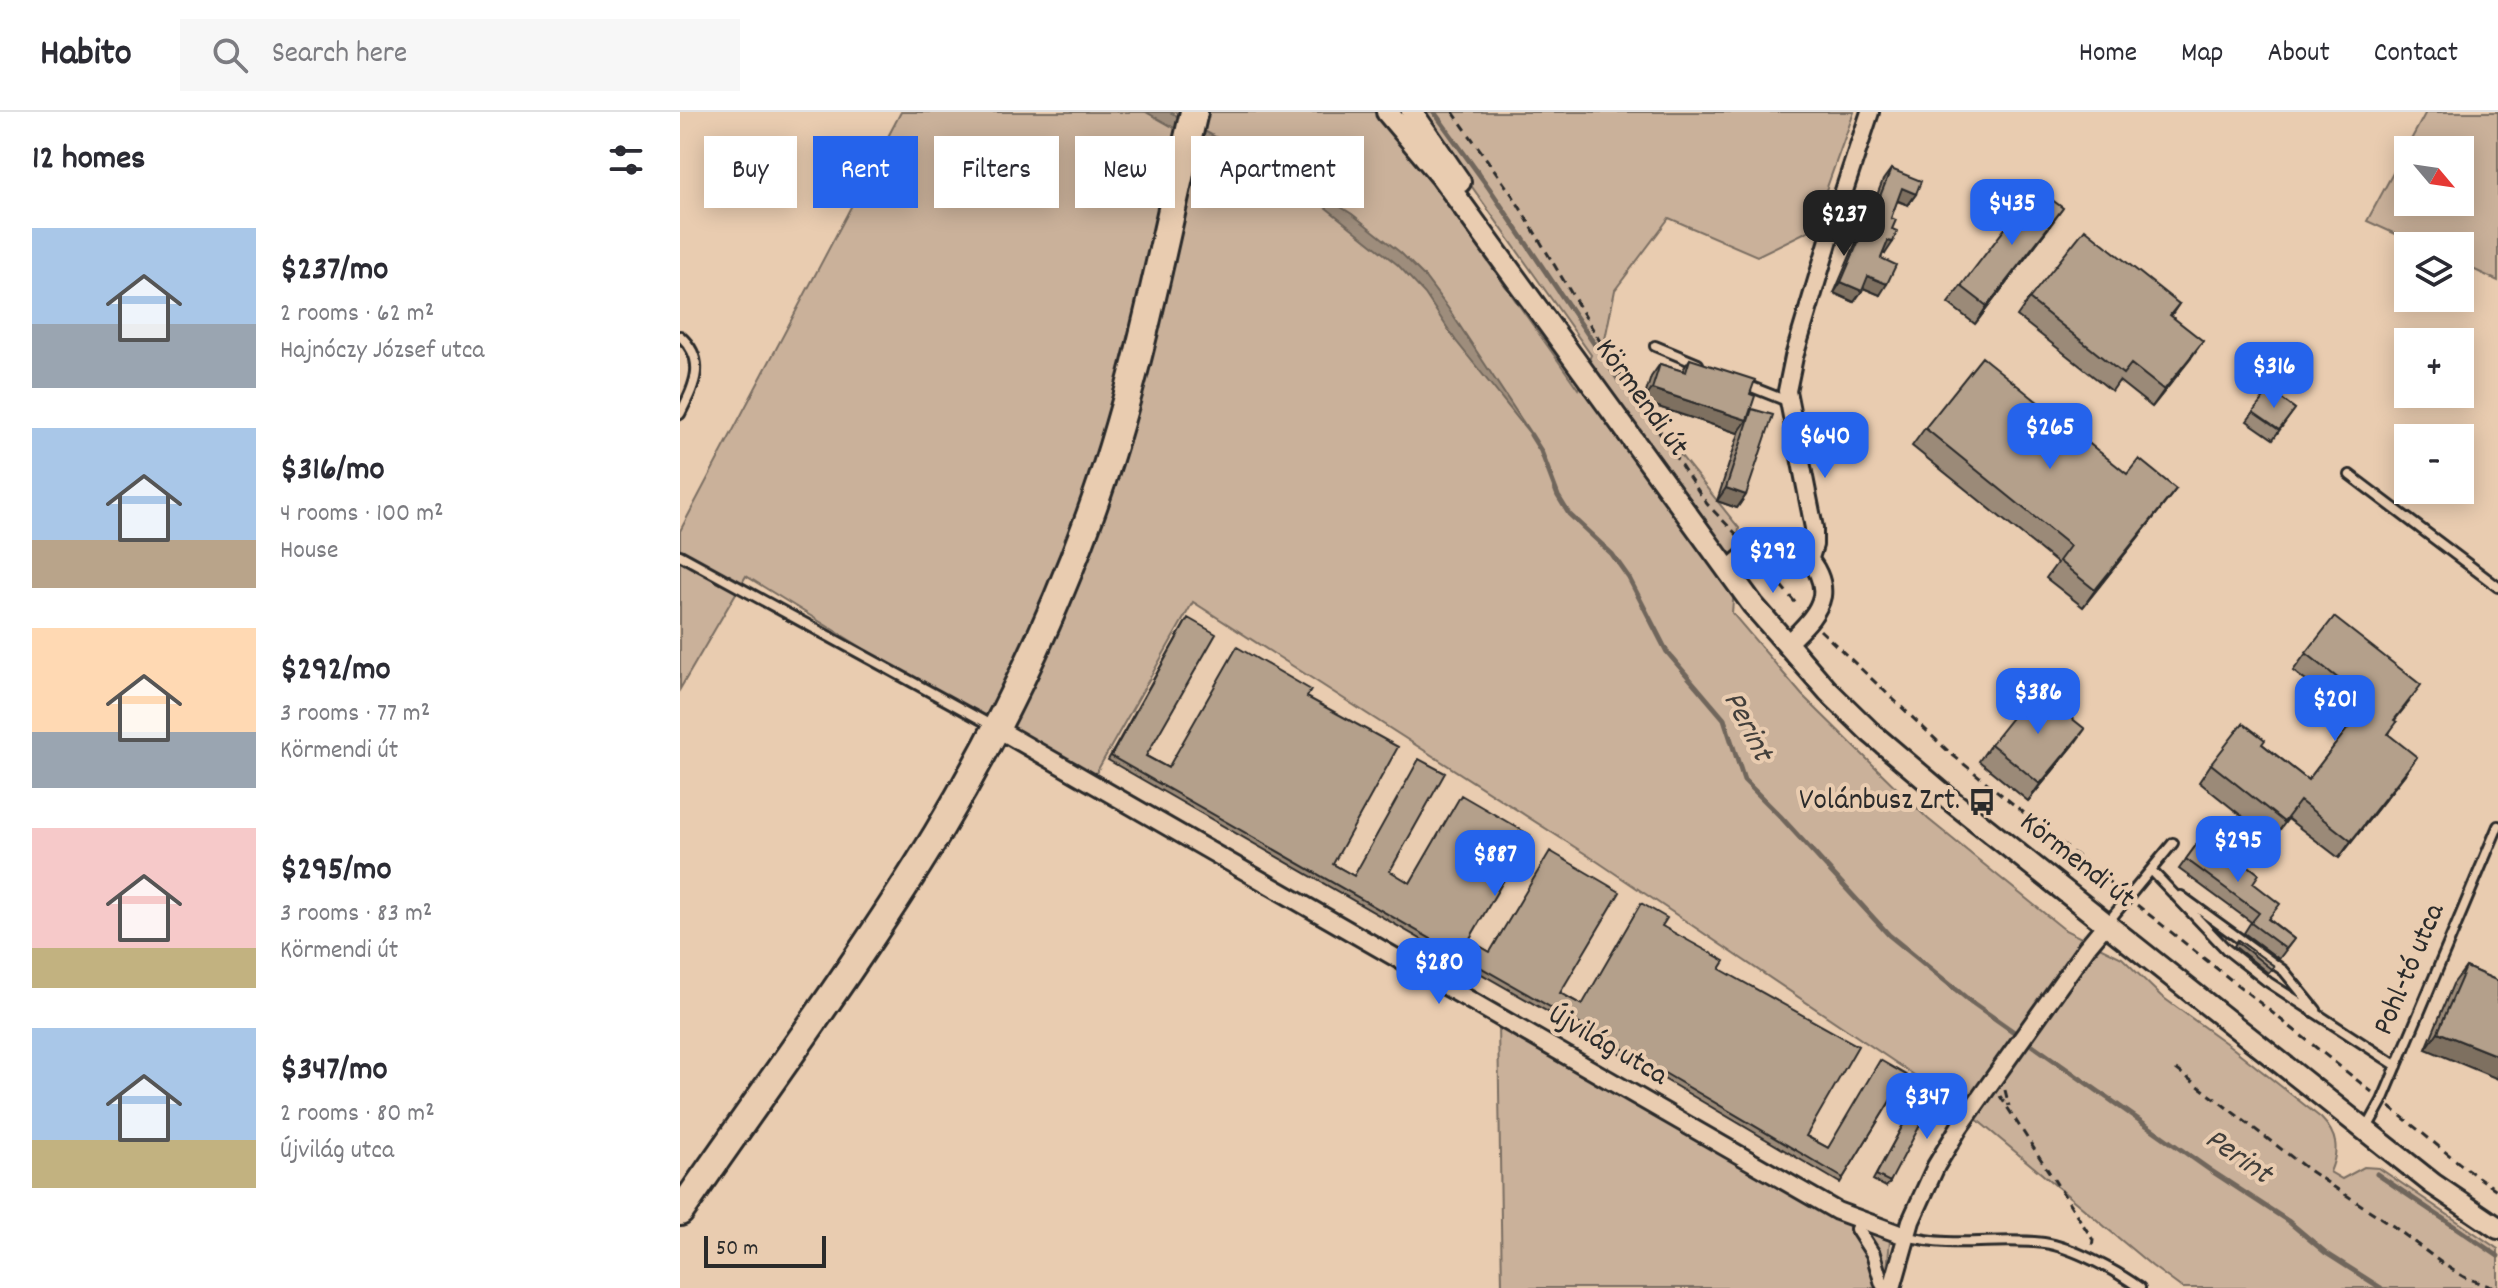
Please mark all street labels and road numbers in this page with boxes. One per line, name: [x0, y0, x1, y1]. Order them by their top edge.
street label: Körmendi út: [1583, 331, 1697, 467]
street label: Körmendi út: [2009, 803, 2143, 921]
street label: Pohl-tó utca: [2364, 897, 2458, 1043]
street label: Újvilág utca: [1539, 995, 1676, 1099]

